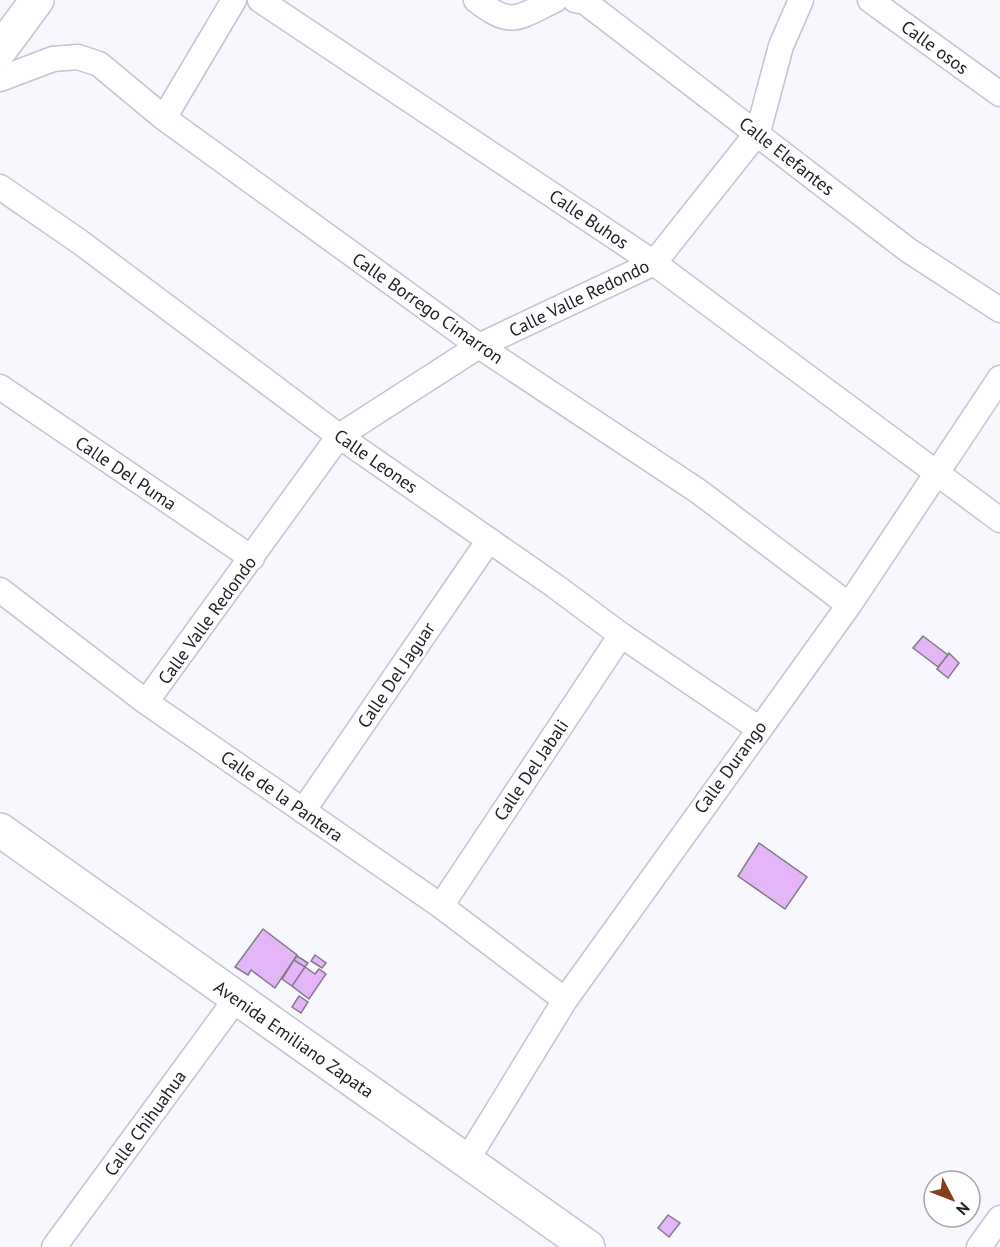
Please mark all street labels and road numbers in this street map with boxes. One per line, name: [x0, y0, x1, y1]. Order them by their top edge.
street label: Calle osos: [897, 15, 973, 79]
street label: Calle Elefantes: [735, 112, 839, 200]
street label: Calle Buhos: [545, 184, 633, 254]
street label: Calle Borrego Cimarron: [348, 247, 508, 369]
street label: Calle Valle Redondo: [505, 254, 653, 342]
street label: Calle Leones: [330, 424, 422, 498]
street label: Calle Del Puma: [71, 431, 181, 515]
street label: Calle Valle Redondo: [153, 551, 261, 689]
street label: Calle Del Jaguar: [352, 618, 440, 732]
street label: Calle Del Jabali: [489, 715, 573, 825]
street label: Calle Durango: [689, 716, 771, 818]
street label: Calle de la Pantera: [216, 745, 348, 847]
street label: Avenida Emiliano Zapata: [210, 975, 378, 1103]
street label: Calle Chihuahua: [99, 1066, 191, 1180]

